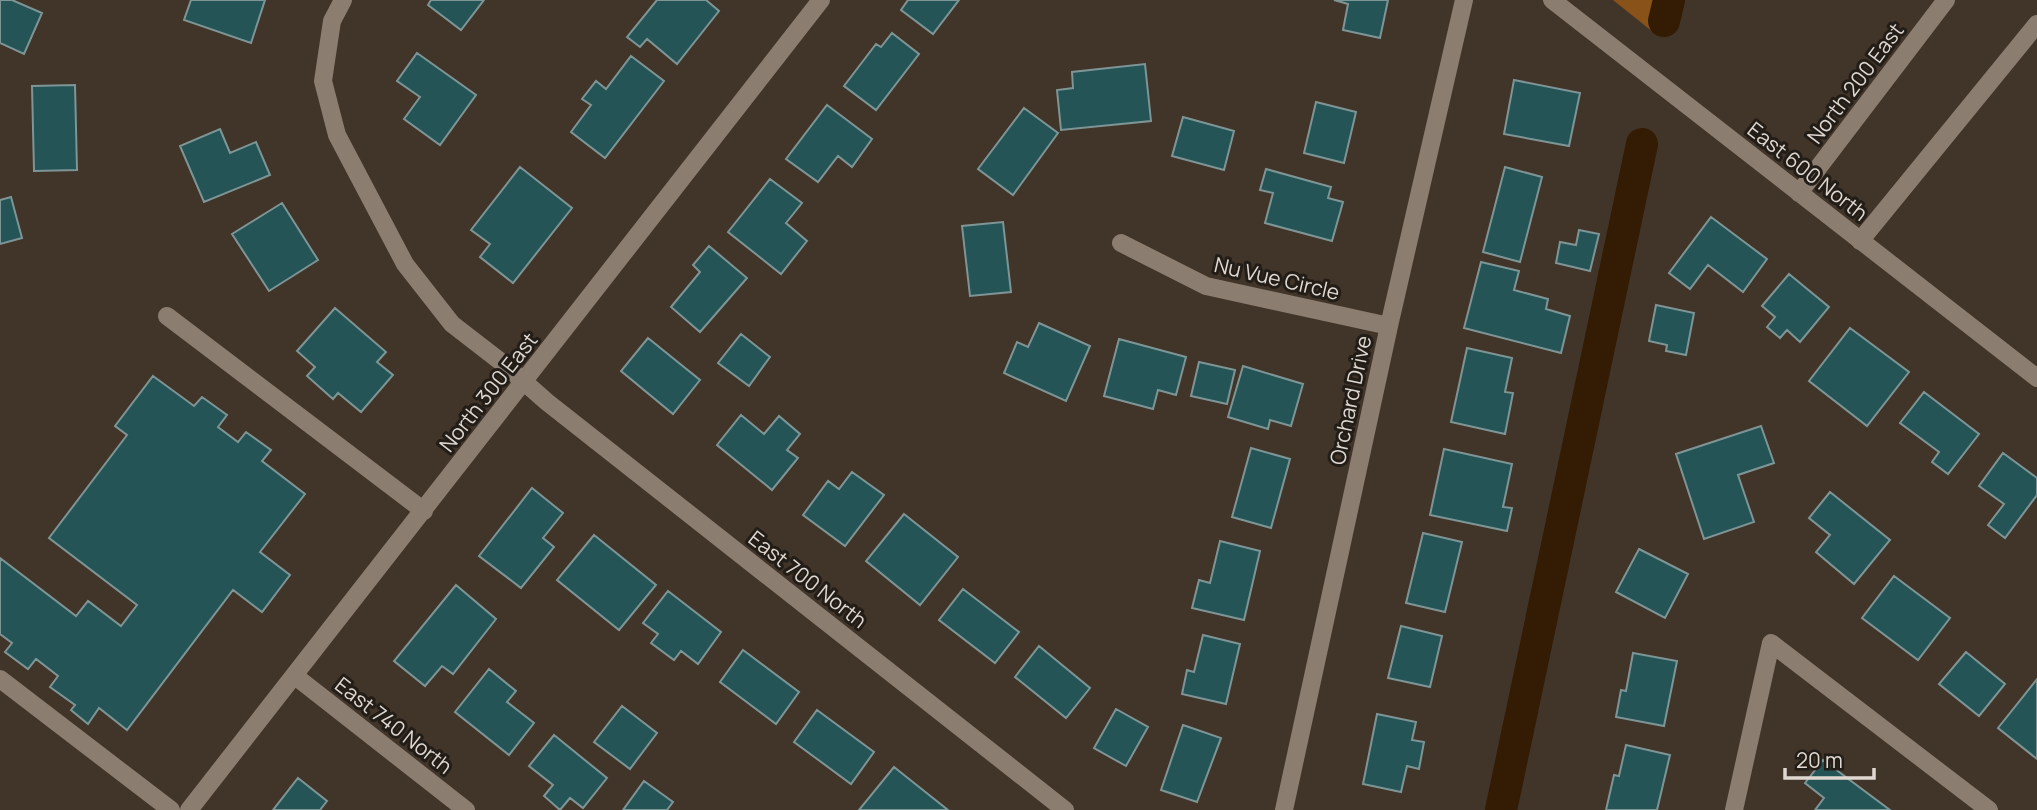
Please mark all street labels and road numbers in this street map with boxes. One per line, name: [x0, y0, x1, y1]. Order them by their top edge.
street label: North 200 East: [1800, 17, 1910, 149]
street label: East 600 North: [1742, 115, 1874, 227]
street label: Nu Vue Circle: [1212, 250, 1342, 306]
street label: North 300 East: [433, 327, 543, 457]
street label: Orchard Drive: [1323, 333, 1377, 467]
street label: East 700 North: [743, 524, 873, 634]
street label: East 740 North: [330, 670, 458, 780]

